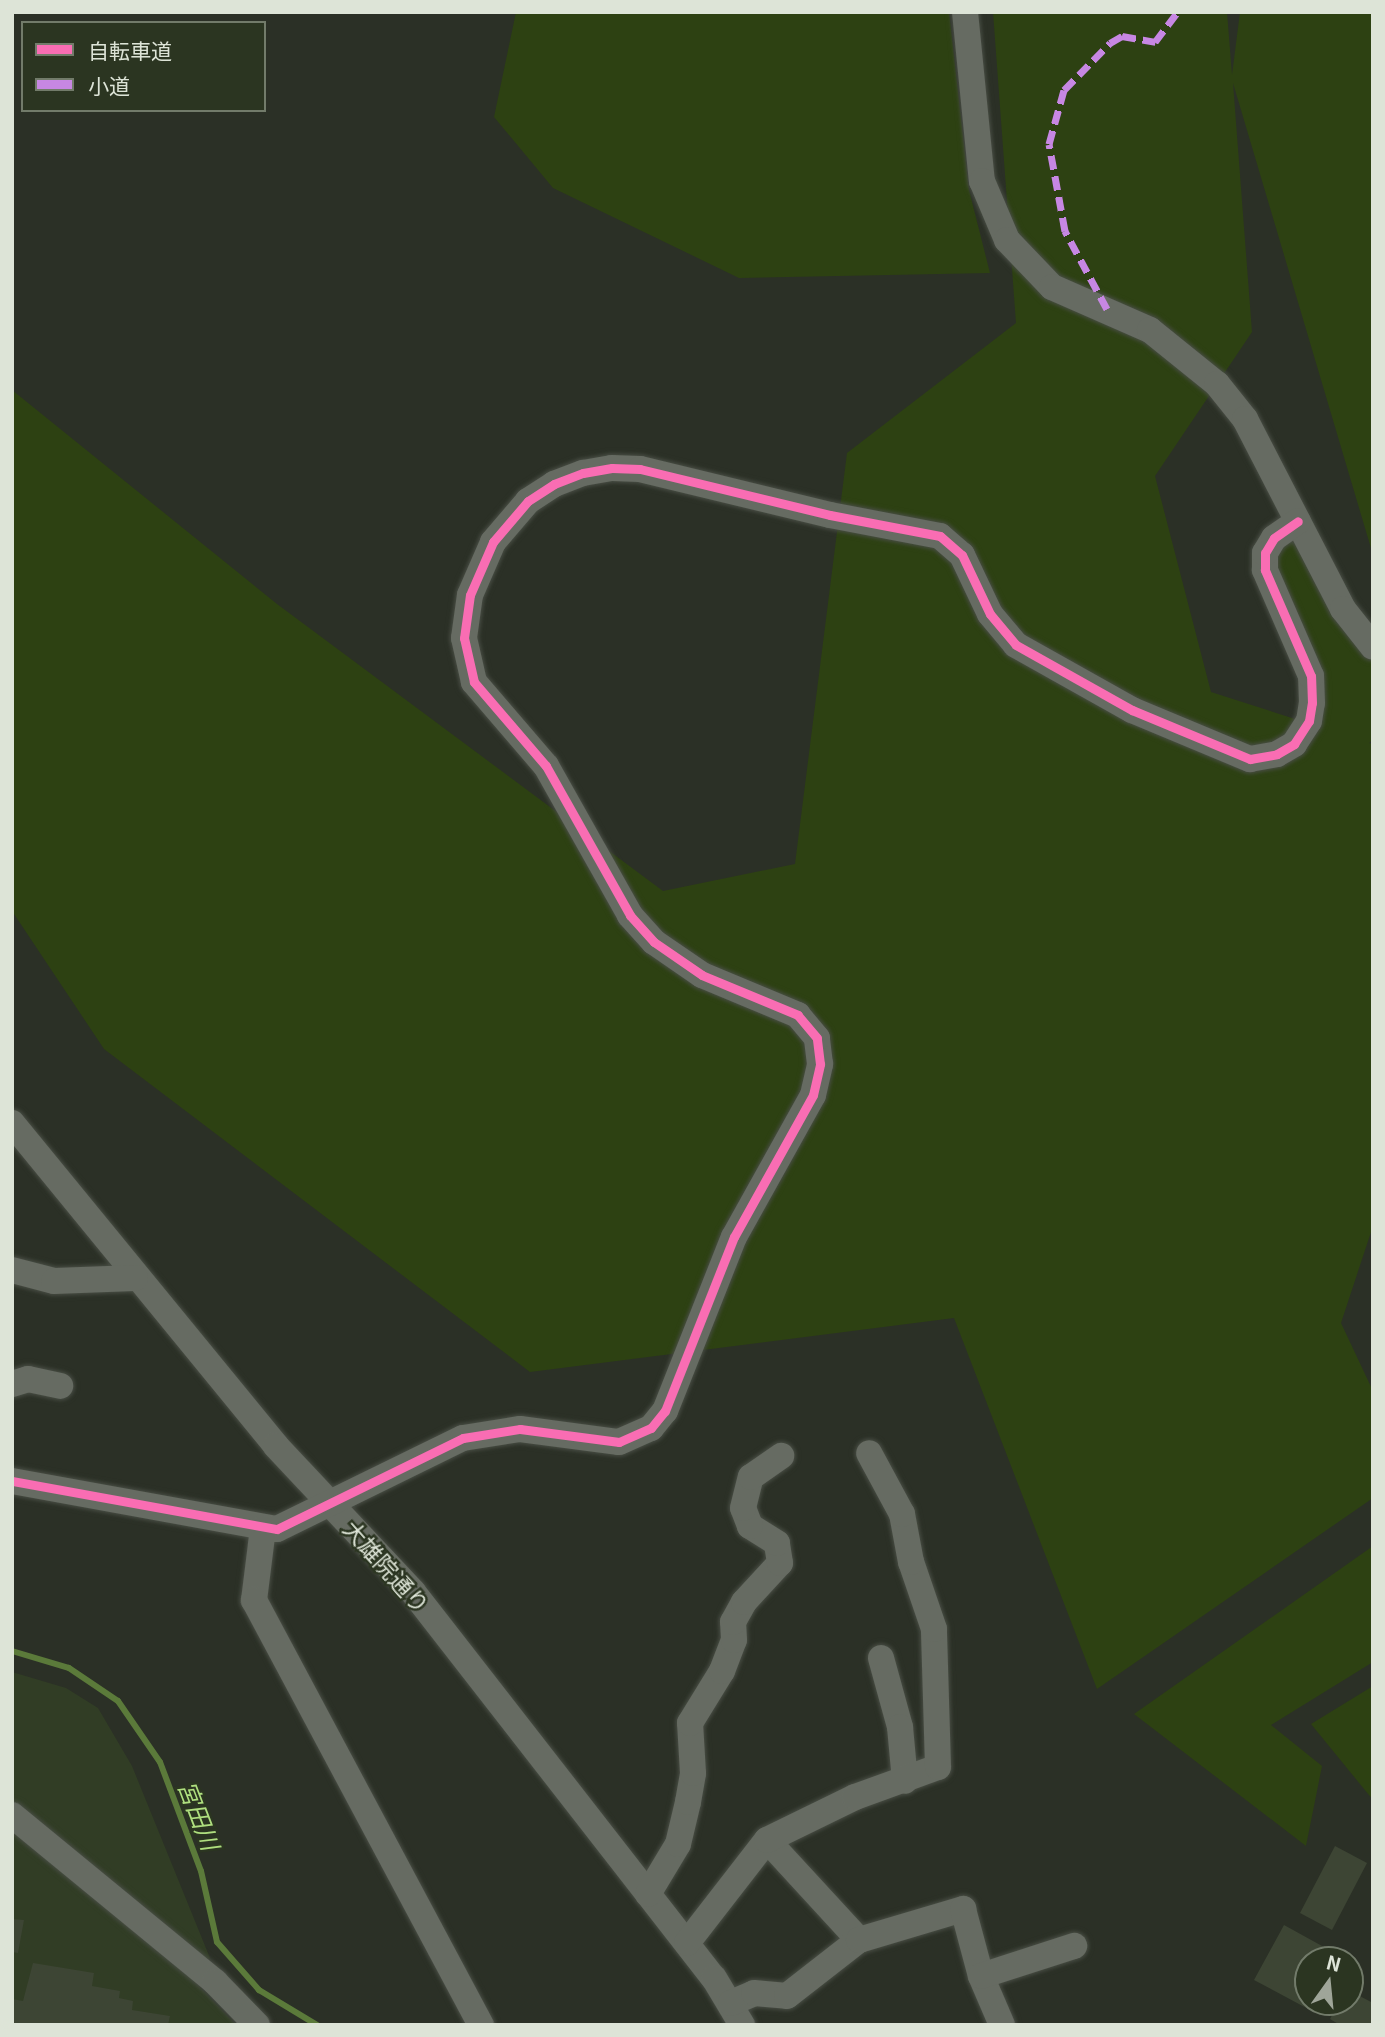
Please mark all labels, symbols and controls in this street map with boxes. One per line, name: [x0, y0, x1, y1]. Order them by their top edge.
legend: [21, 21, 266, 112]
text: 自転車道: [88, 35, 172, 65]
text: 小道: [88, 70, 130, 100]
street label: 大雄院通り: [338, 1514, 436, 1618]
water label: 宮田川: [174, 1776, 226, 1854]
north arrow: [1294, 1946, 1364, 2016]
text: N: [1324, 1947, 1344, 1977]

